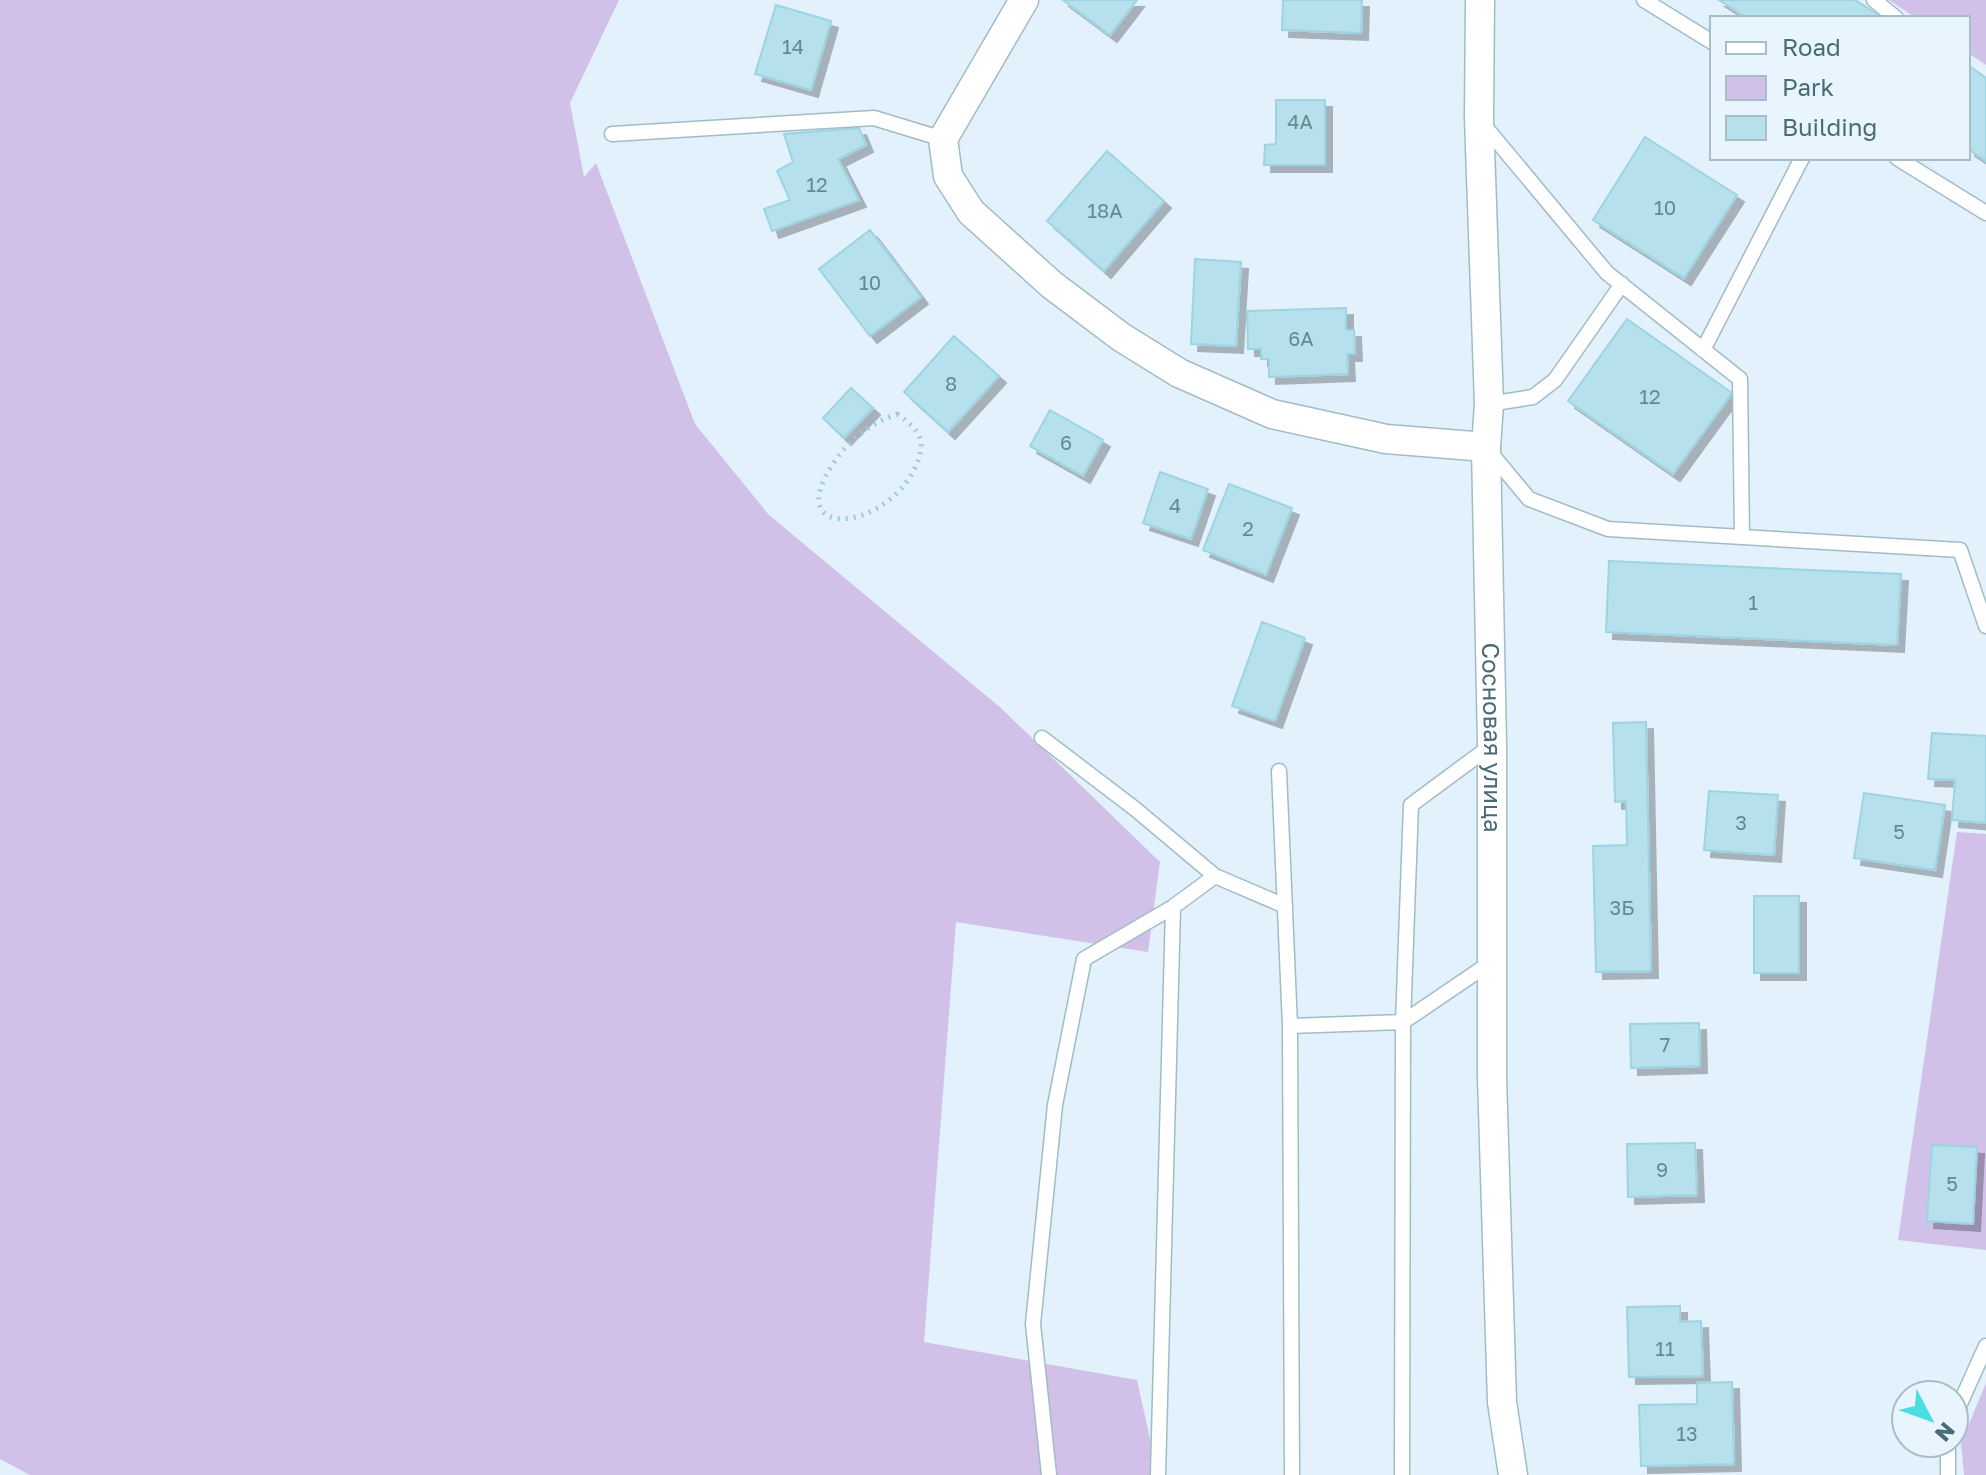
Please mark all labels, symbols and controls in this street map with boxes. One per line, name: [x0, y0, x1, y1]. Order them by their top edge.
legend: [1710, 16, 1970, 160]
text: Road: [1782, 32, 1841, 61]
house number: 14: [782, 34, 804, 58]
text: Park: [1782, 72, 1834, 101]
house number: 4А: [1287, 109, 1313, 133]
text: Building: [1782, 112, 1877, 141]
house number: 12: [806, 172, 828, 196]
house number: 10: [1654, 195, 1676, 219]
house number: 18А: [1087, 198, 1123, 222]
house number: 10: [859, 270, 881, 294]
house number: 6А: [1288, 326, 1314, 350]
house number: 8: [945, 371, 957, 395]
house number: 12: [1639, 384, 1661, 408]
house number: 6: [1060, 430, 1072, 454]
house number: 4: [1169, 493, 1181, 517]
house number: 2: [1242, 516, 1254, 540]
house number: 1: [1748, 590, 1758, 614]
street label: Сосновая улица: [1477, 642, 1508, 833]
house number: 3: [1735, 810, 1747, 834]
house number: 5: [1893, 819, 1905, 843]
house number: 3Б: [1610, 895, 1635, 919]
house number: 7: [1660, 1032, 1670, 1056]
house number: 9: [1656, 1157, 1668, 1181]
house number: 5: [1946, 1171, 1958, 1195]
house number: 11: [1655, 1336, 1675, 1360]
north arrow: [1890, 1379, 1970, 1459]
text: N: [1930, 1417, 1961, 1448]
house number: 13: [1676, 1421, 1698, 1445]

